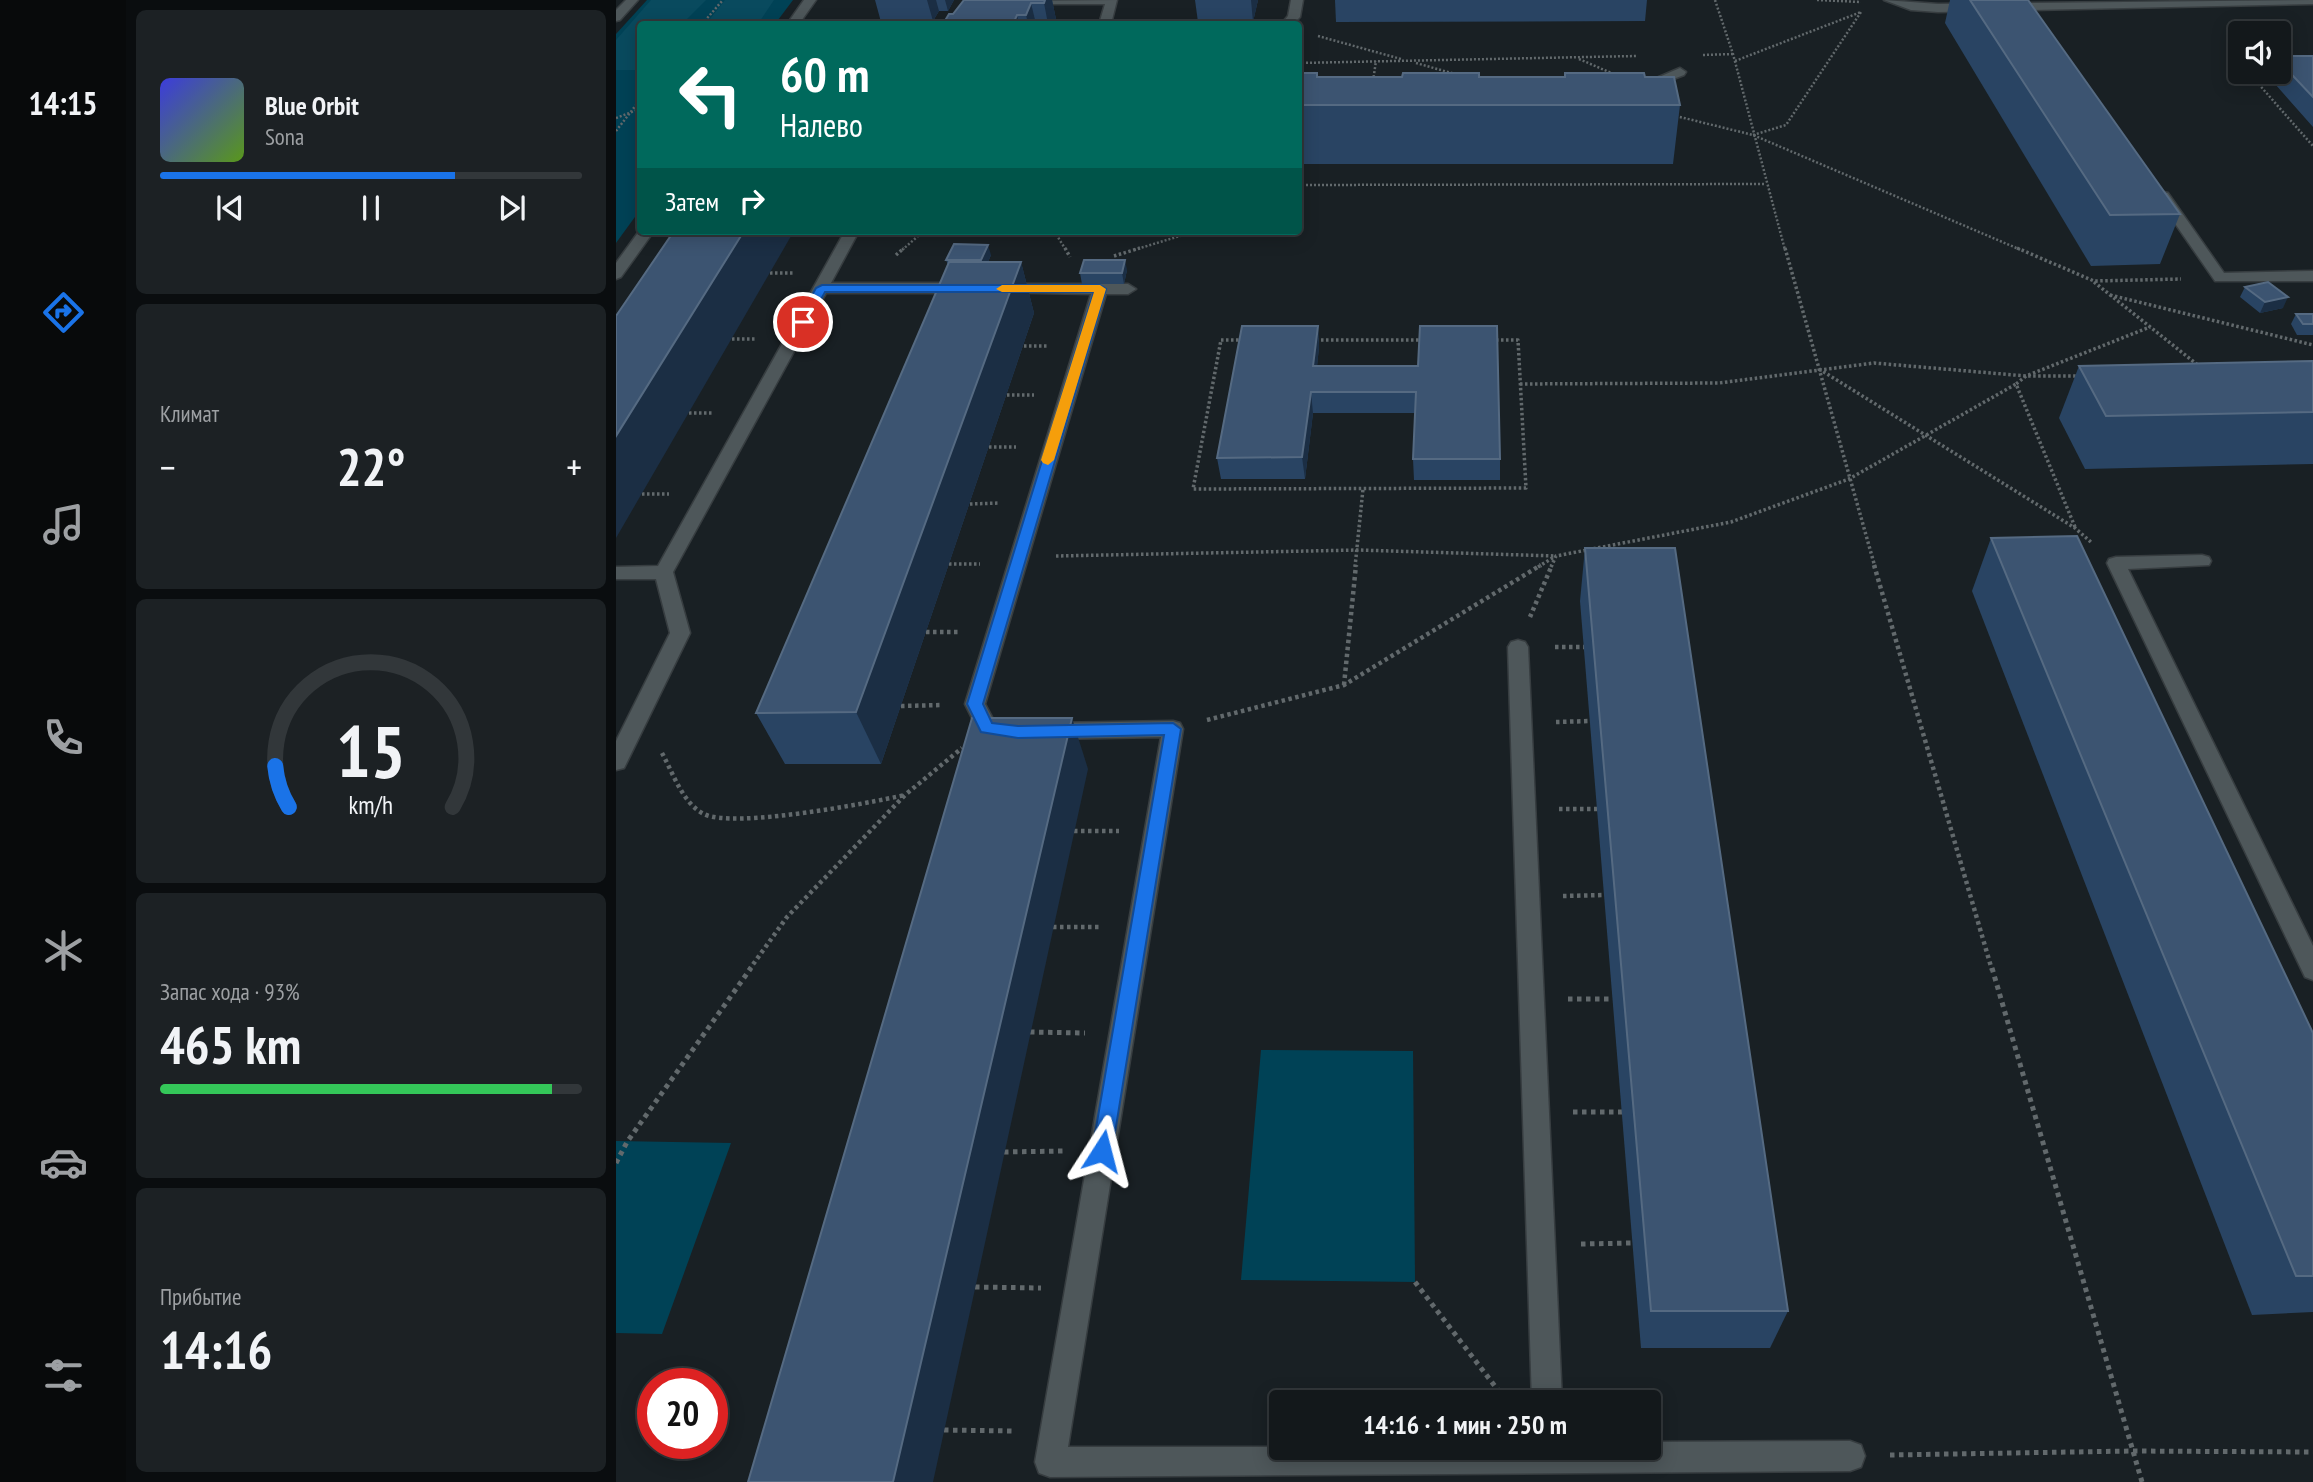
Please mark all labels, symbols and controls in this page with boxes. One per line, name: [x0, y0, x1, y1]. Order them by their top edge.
map controls: [2228, 21, 2291, 84]
button: sound: [2228, 21, 2291, 84]
text: 60 m: [780, 42, 869, 106]
icon: left: [665, 49, 756, 140]
text: 14:15: [28, 82, 98, 124]
text: Blue Orbit: [265, 89, 359, 122]
text: Налево: [780, 104, 863, 146]
text: Sona: [265, 122, 304, 151]
icon: right: [733, 182, 771, 220]
text: Затем: [665, 185, 719, 218]
icon: previous: [211, 189, 249, 227]
icon: pause: [352, 189, 390, 227]
icon: next: [493, 189, 531, 227]
icon: directions: [39, 288, 88, 337]
pin: [773, 292, 833, 352]
icon: arrive: [784, 303, 822, 341]
text: Климат: [160, 399, 219, 428]
text: 22°: [337, 433, 405, 500]
text: −: [160, 442, 176, 491]
text: +: [566, 442, 582, 491]
icon: music: [39, 500, 88, 549]
text: 15: [336, 703, 406, 797]
icon: phone: [39, 713, 88, 762]
text: km/h: [349, 789, 393, 821]
icon: climate: [39, 926, 88, 975]
text: Запас хода · 93%: [160, 977, 300, 1006]
text: 465 km: [160, 1011, 301, 1078]
position arrow: [1065, 1114, 1139, 1188]
icon: car: [39, 1138, 88, 1187]
text: Прибытие: [160, 1282, 241, 1311]
text: 14:16: [160, 1316, 272, 1383]
icon: filters: [39, 1351, 88, 1400]
speed limit sign: 20: [637, 1368, 728, 1459]
text: 14:16 · 1 мин · 250 m: [1363, 1408, 1567, 1441]

